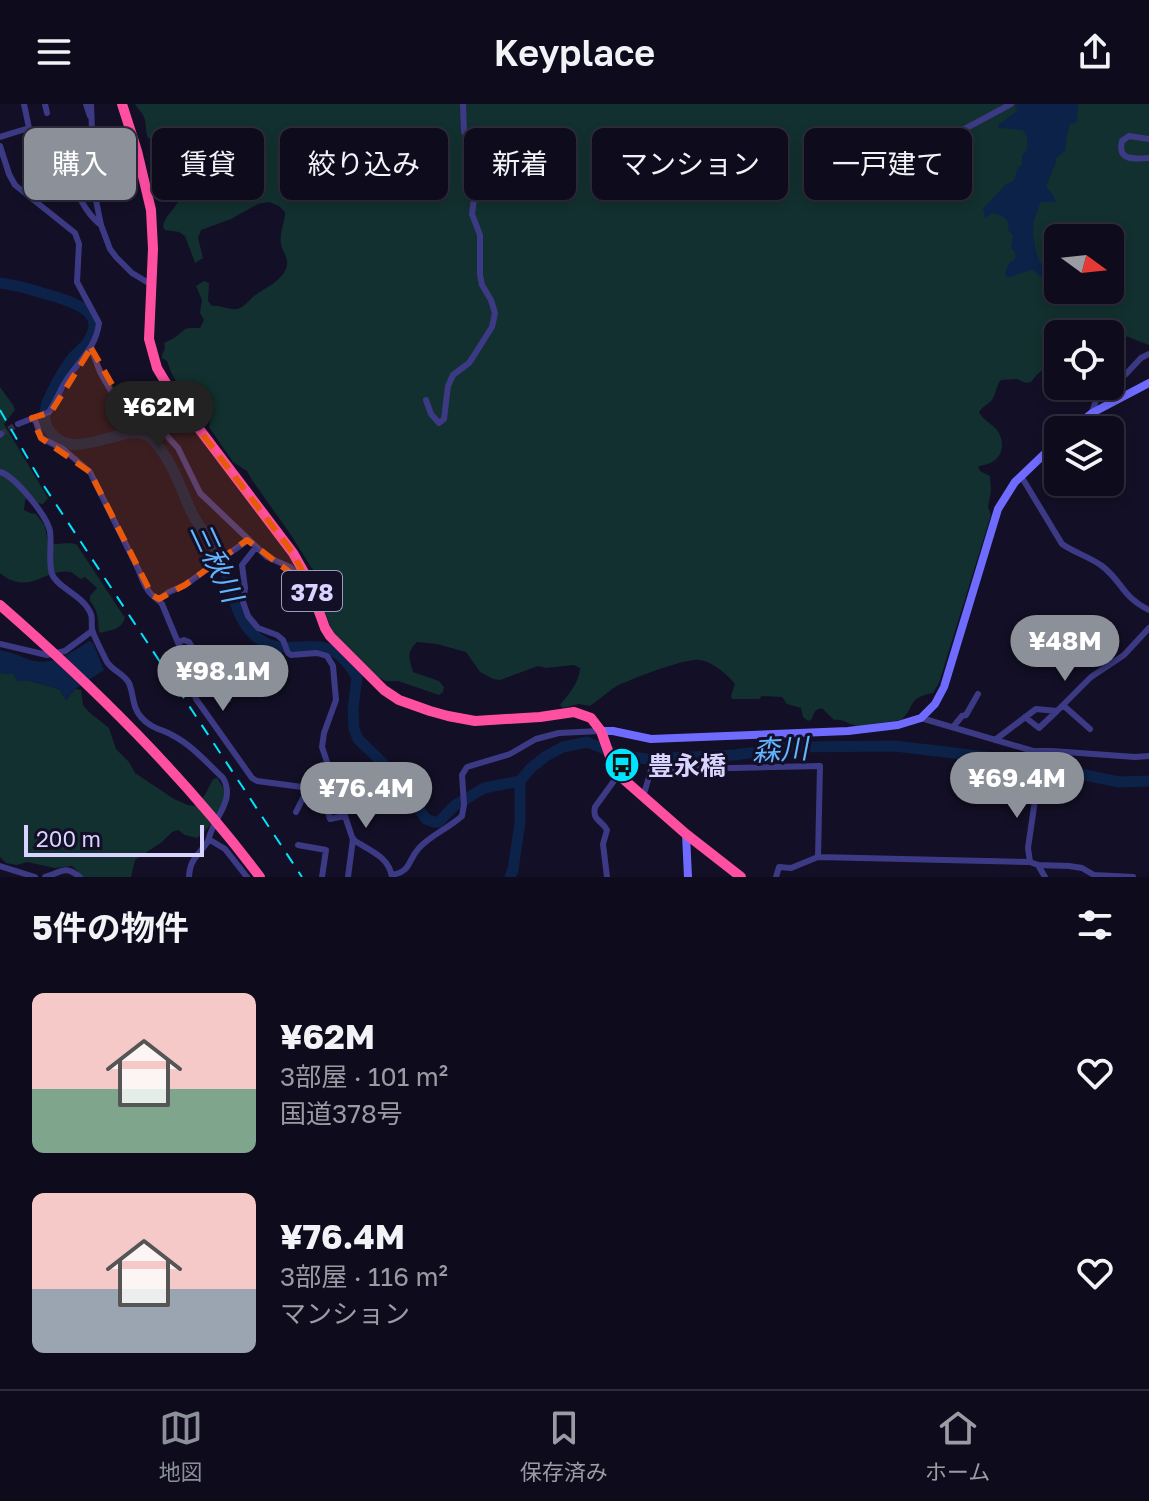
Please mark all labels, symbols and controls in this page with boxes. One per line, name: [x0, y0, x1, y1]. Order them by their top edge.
icon: menu: [32, 30, 76, 74]
icon: share: [1073, 30, 1117, 74]
text: Keyplace: [494, 31, 655, 74]
chip: 購入: [24, 128, 136, 200]
chip: 賃貸: [152, 128, 264, 200]
chip: 絞り込み: [280, 128, 448, 200]
chip: 新着: [464, 128, 576, 200]
chip: マンション: [592, 128, 788, 200]
chip: 一戸建て: [804, 128, 972, 200]
north arrow: [1044, 224, 1124, 304]
map controls: [1044, 224, 1124, 496]
button: locate: [1044, 320, 1124, 400]
pin: ¥62M: [112, 381, 206, 449]
text: ¥62M: [123, 391, 195, 422]
button: layers: [1044, 416, 1124, 496]
water label: 三秋川: [184, 517, 251, 610]
road number: 378: [282, 571, 342, 611]
pin: ¥48M: [1018, 615, 1112, 683]
text: ¥48M: [1028, 625, 1102, 656]
pin: ¥98.1M: [158, 645, 288, 713]
text: ¥98.1M: [175, 655, 271, 686]
water label: 森川: [751, 731, 812, 767]
bus stop icon: 豊永橋: [603, 746, 641, 784]
place label: 豊永橋: [648, 750, 726, 781]
pin: ¥69.4M: [952, 752, 1082, 820]
pin: ¥76.4M: [301, 762, 431, 830]
text: ¥69.4M: [968, 762, 1066, 793]
text: ¥76.4M: [318, 772, 414, 803]
scale bar: [24, 821, 204, 857]
text: 200 m: [36, 825, 101, 852]
icon: filters: [1073, 903, 1117, 947]
text: 5件の物件: [32, 907, 189, 947]
text: ¥62M: [280, 1016, 375, 1056]
icon: home: [96, 1025, 192, 1121]
icon: heart: [1073, 1051, 1117, 1095]
text: 3部屋 · 101 m²: [280, 1061, 448, 1092]
text: 国道378号: [280, 1098, 403, 1129]
text: ¥76.4M: [280, 1216, 405, 1256]
icon: home: [96, 1225, 192, 1321]
icon: heart: [1073, 1251, 1117, 1295]
text: 3部屋 · 116 m²: [280, 1261, 448, 1292]
text: マンション: [280, 1298, 410, 1329]
tab: 地図: [159, 1406, 203, 1486]
tab: 保存済み: [520, 1406, 608, 1486]
tab: ホーム: [925, 1406, 990, 1486]

